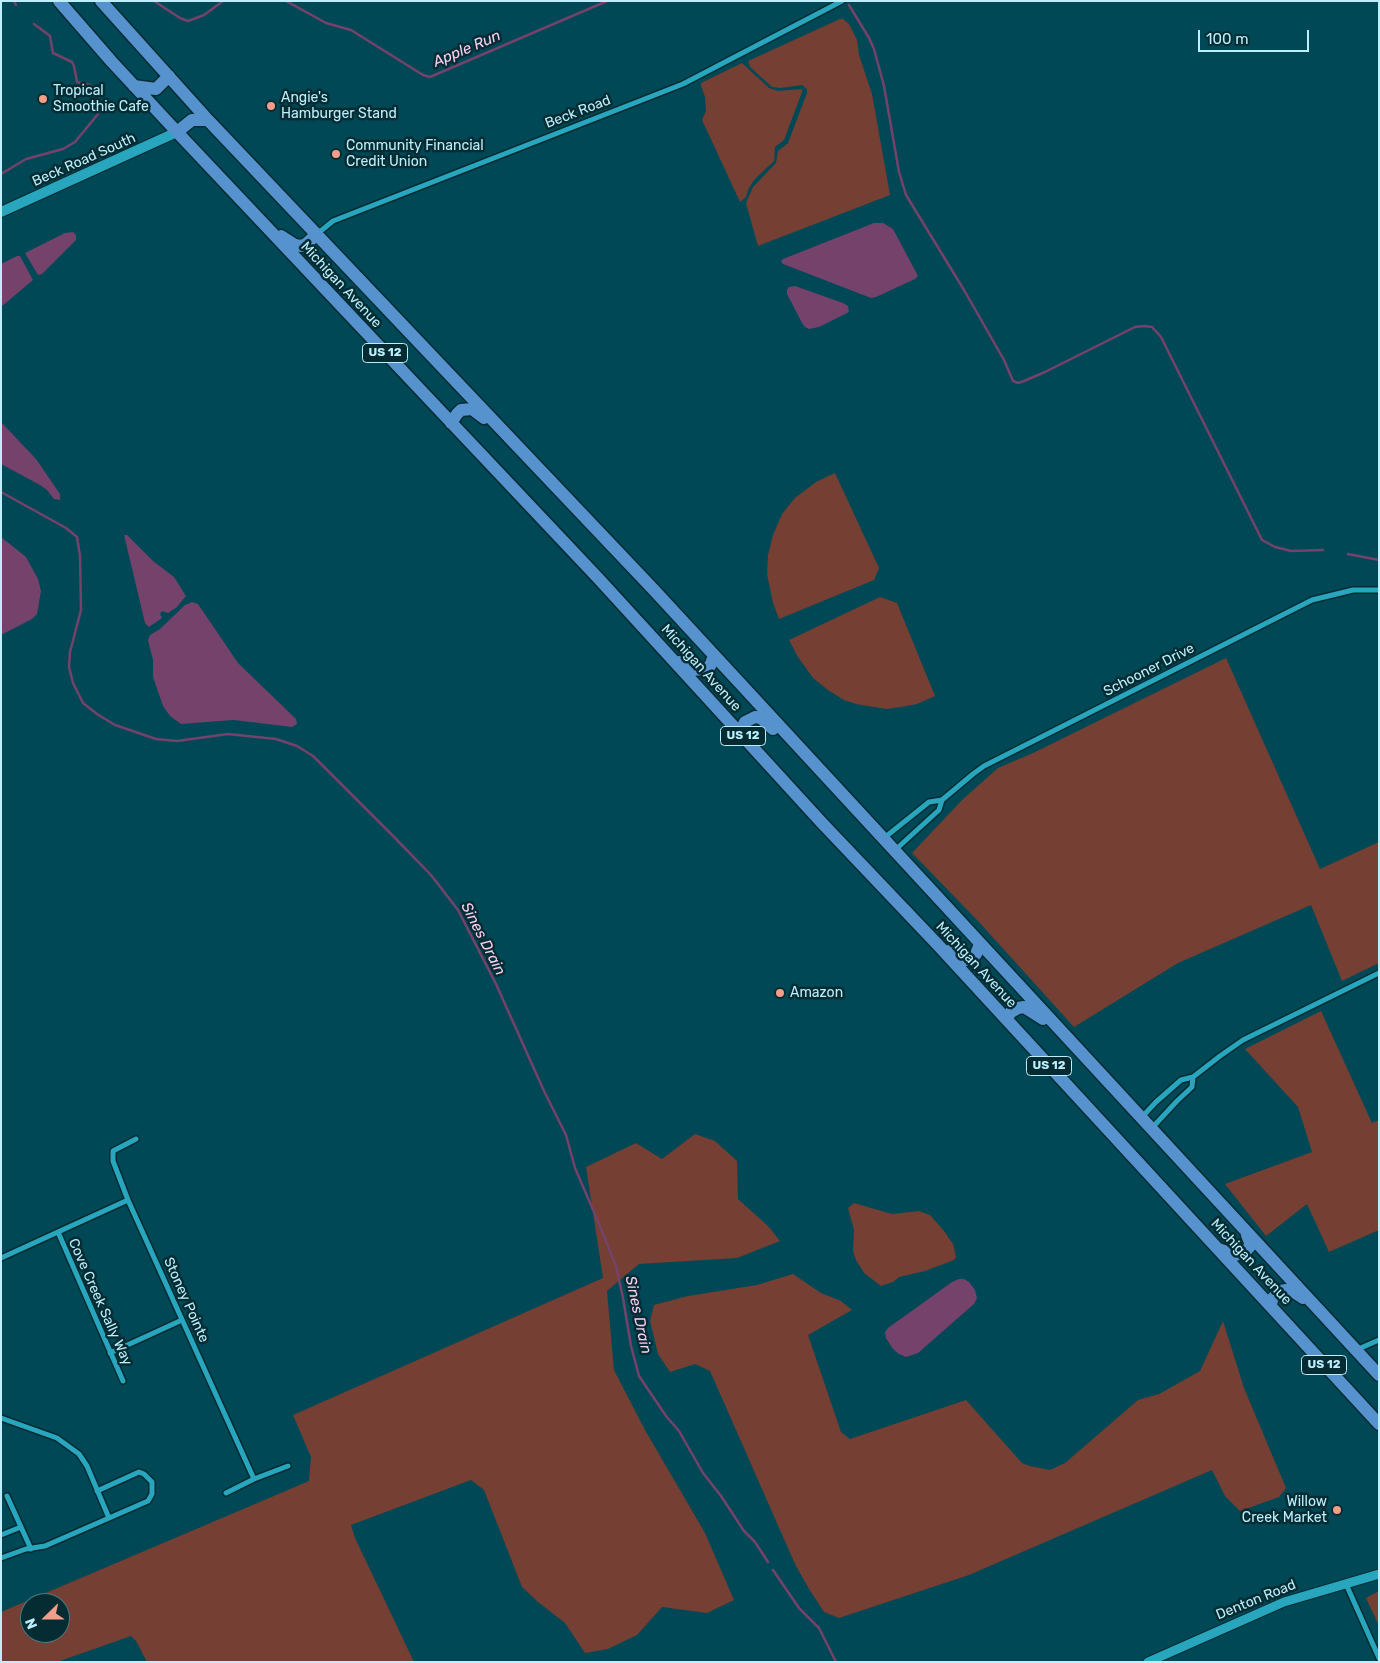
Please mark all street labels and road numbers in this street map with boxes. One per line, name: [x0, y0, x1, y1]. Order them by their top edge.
street label: Beck Road: [543, 92, 613, 132]
street label: Beck Road South: [30, 130, 138, 190]
street label: Michigan Avenue: [297, 239, 385, 331]
road number: US 12: [362, 343, 408, 362]
street label: Michigan Avenue: [658, 621, 744, 715]
street label: Schooner Drive: [1101, 640, 1197, 700]
road number: US 12: [720, 726, 766, 746]
street label: Michigan Avenue: [932, 919, 1020, 1011]
road number: US 12: [1026, 1056, 1072, 1076]
street label: Michigan Avenue: [1207, 1216, 1295, 1308]
street label: Cove Creek Sally Way: [64, 1236, 136, 1368]
street label: Stoney Pointe: [160, 1255, 212, 1345]
road number: US 12: [1302, 1356, 1346, 1374]
street label: Denton Road: [1214, 1576, 1298, 1624]

